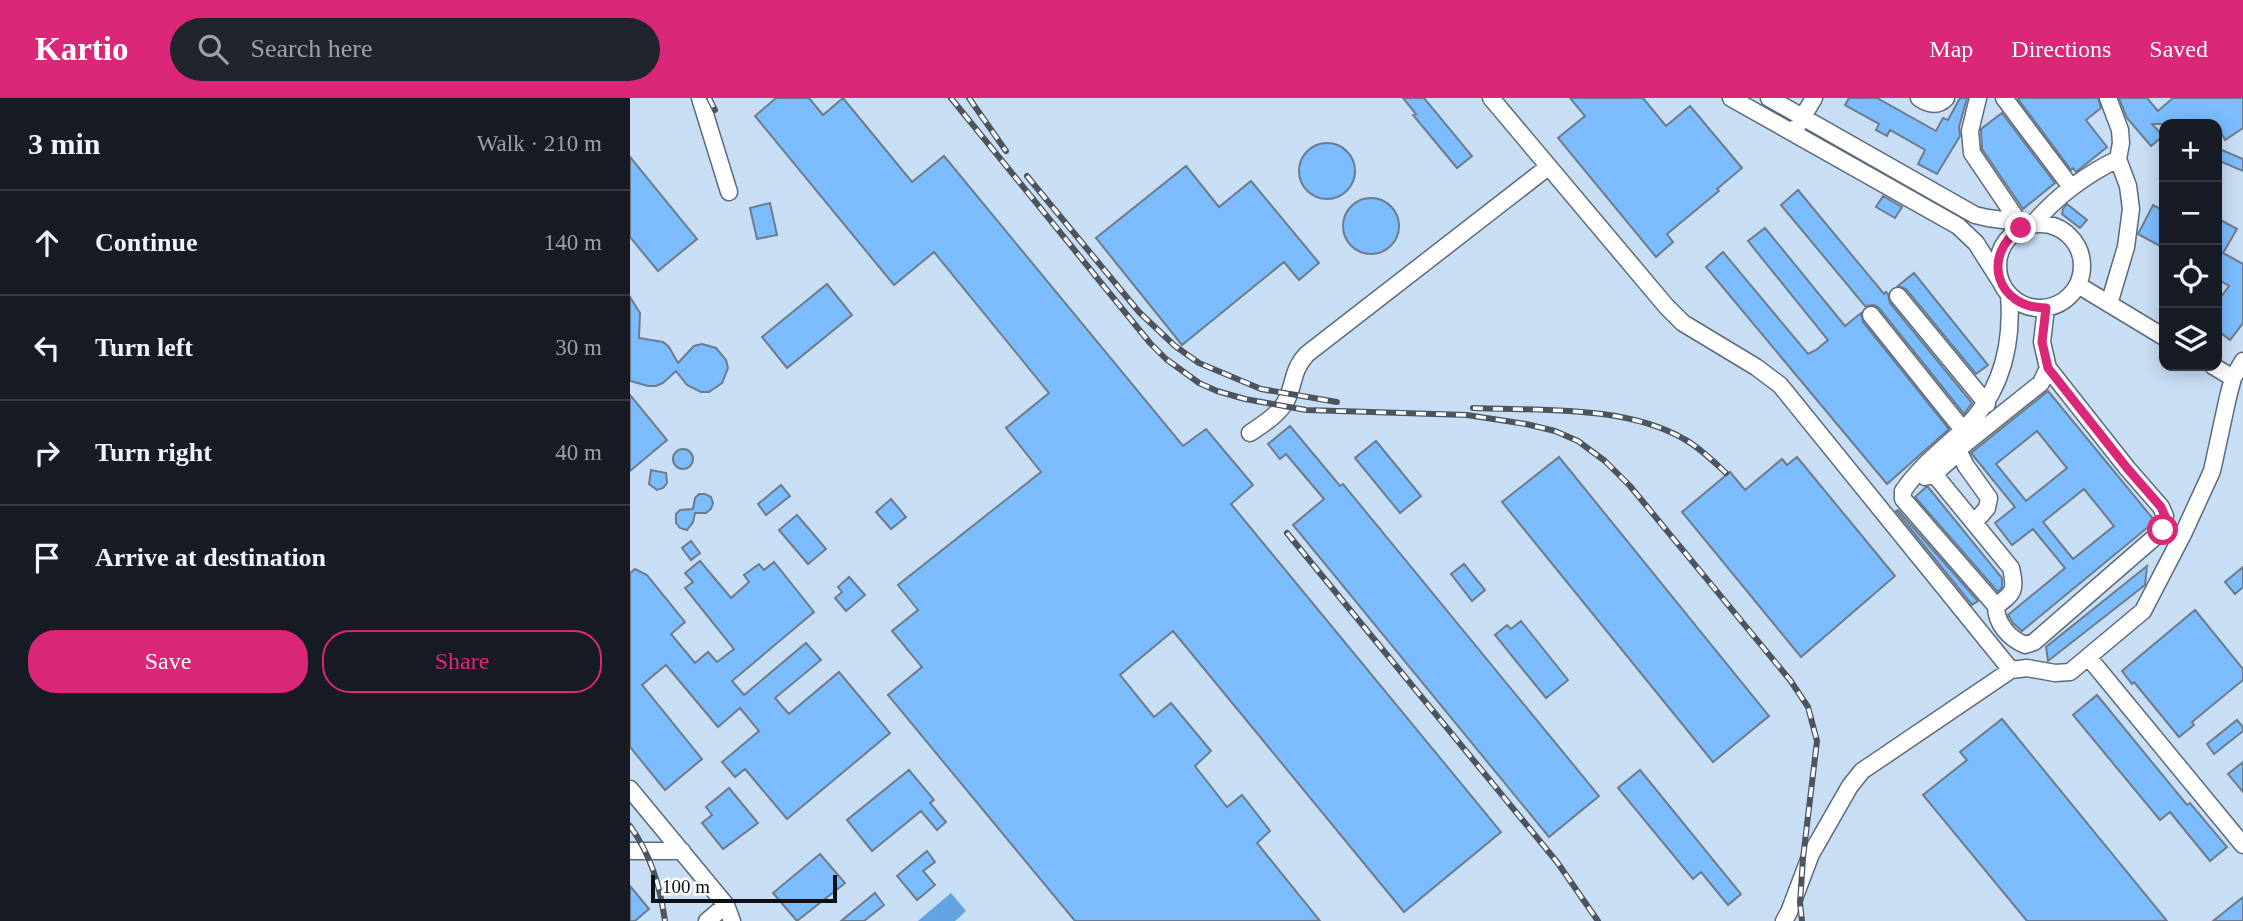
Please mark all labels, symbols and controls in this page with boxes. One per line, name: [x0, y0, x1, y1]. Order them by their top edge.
search box: [170, 18, 660, 81]
icon: search: [194, 30, 232, 68]
text: Kartio: [35, 31, 128, 67]
text: Search here: [250, 34, 372, 63]
text: Map: [1929, 36, 1973, 62]
text: Directions: [2011, 36, 2111, 62]
text: Saved: [2149, 36, 2208, 62]
map controls: [2159, 119, 2222, 371]
button: +: [2159, 119, 2222, 182]
text: 3 min: [28, 127, 101, 160]
text: Walk · 210 m: [477, 131, 602, 156]
button: −: [2159, 182, 2222, 245]
route end: [2005, 212, 2036, 243]
icon: ahead: [28, 224, 66, 262]
text: Continue: [95, 228, 198, 257]
text: 140 m: [544, 230, 602, 255]
button: locate: [2159, 245, 2222, 308]
button: layers: [2159, 308, 2222, 371]
icon: left: [28, 329, 66, 367]
text: Turn left: [95, 333, 193, 362]
text: 30 m: [555, 335, 602, 360]
icon: right: [28, 434, 66, 472]
text: Turn right: [95, 438, 212, 467]
text: 40 m: [555, 440, 602, 465]
route start: [2147, 514, 2178, 545]
icon: arrive: [28, 539, 66, 577]
text: Arrive at destination: [95, 543, 326, 572]
button: Save: [28, 630, 308, 693]
button: Share: [322, 630, 602, 693]
scale bar: [651, 872, 836, 904]
text: 100 m: [662, 876, 710, 897]

